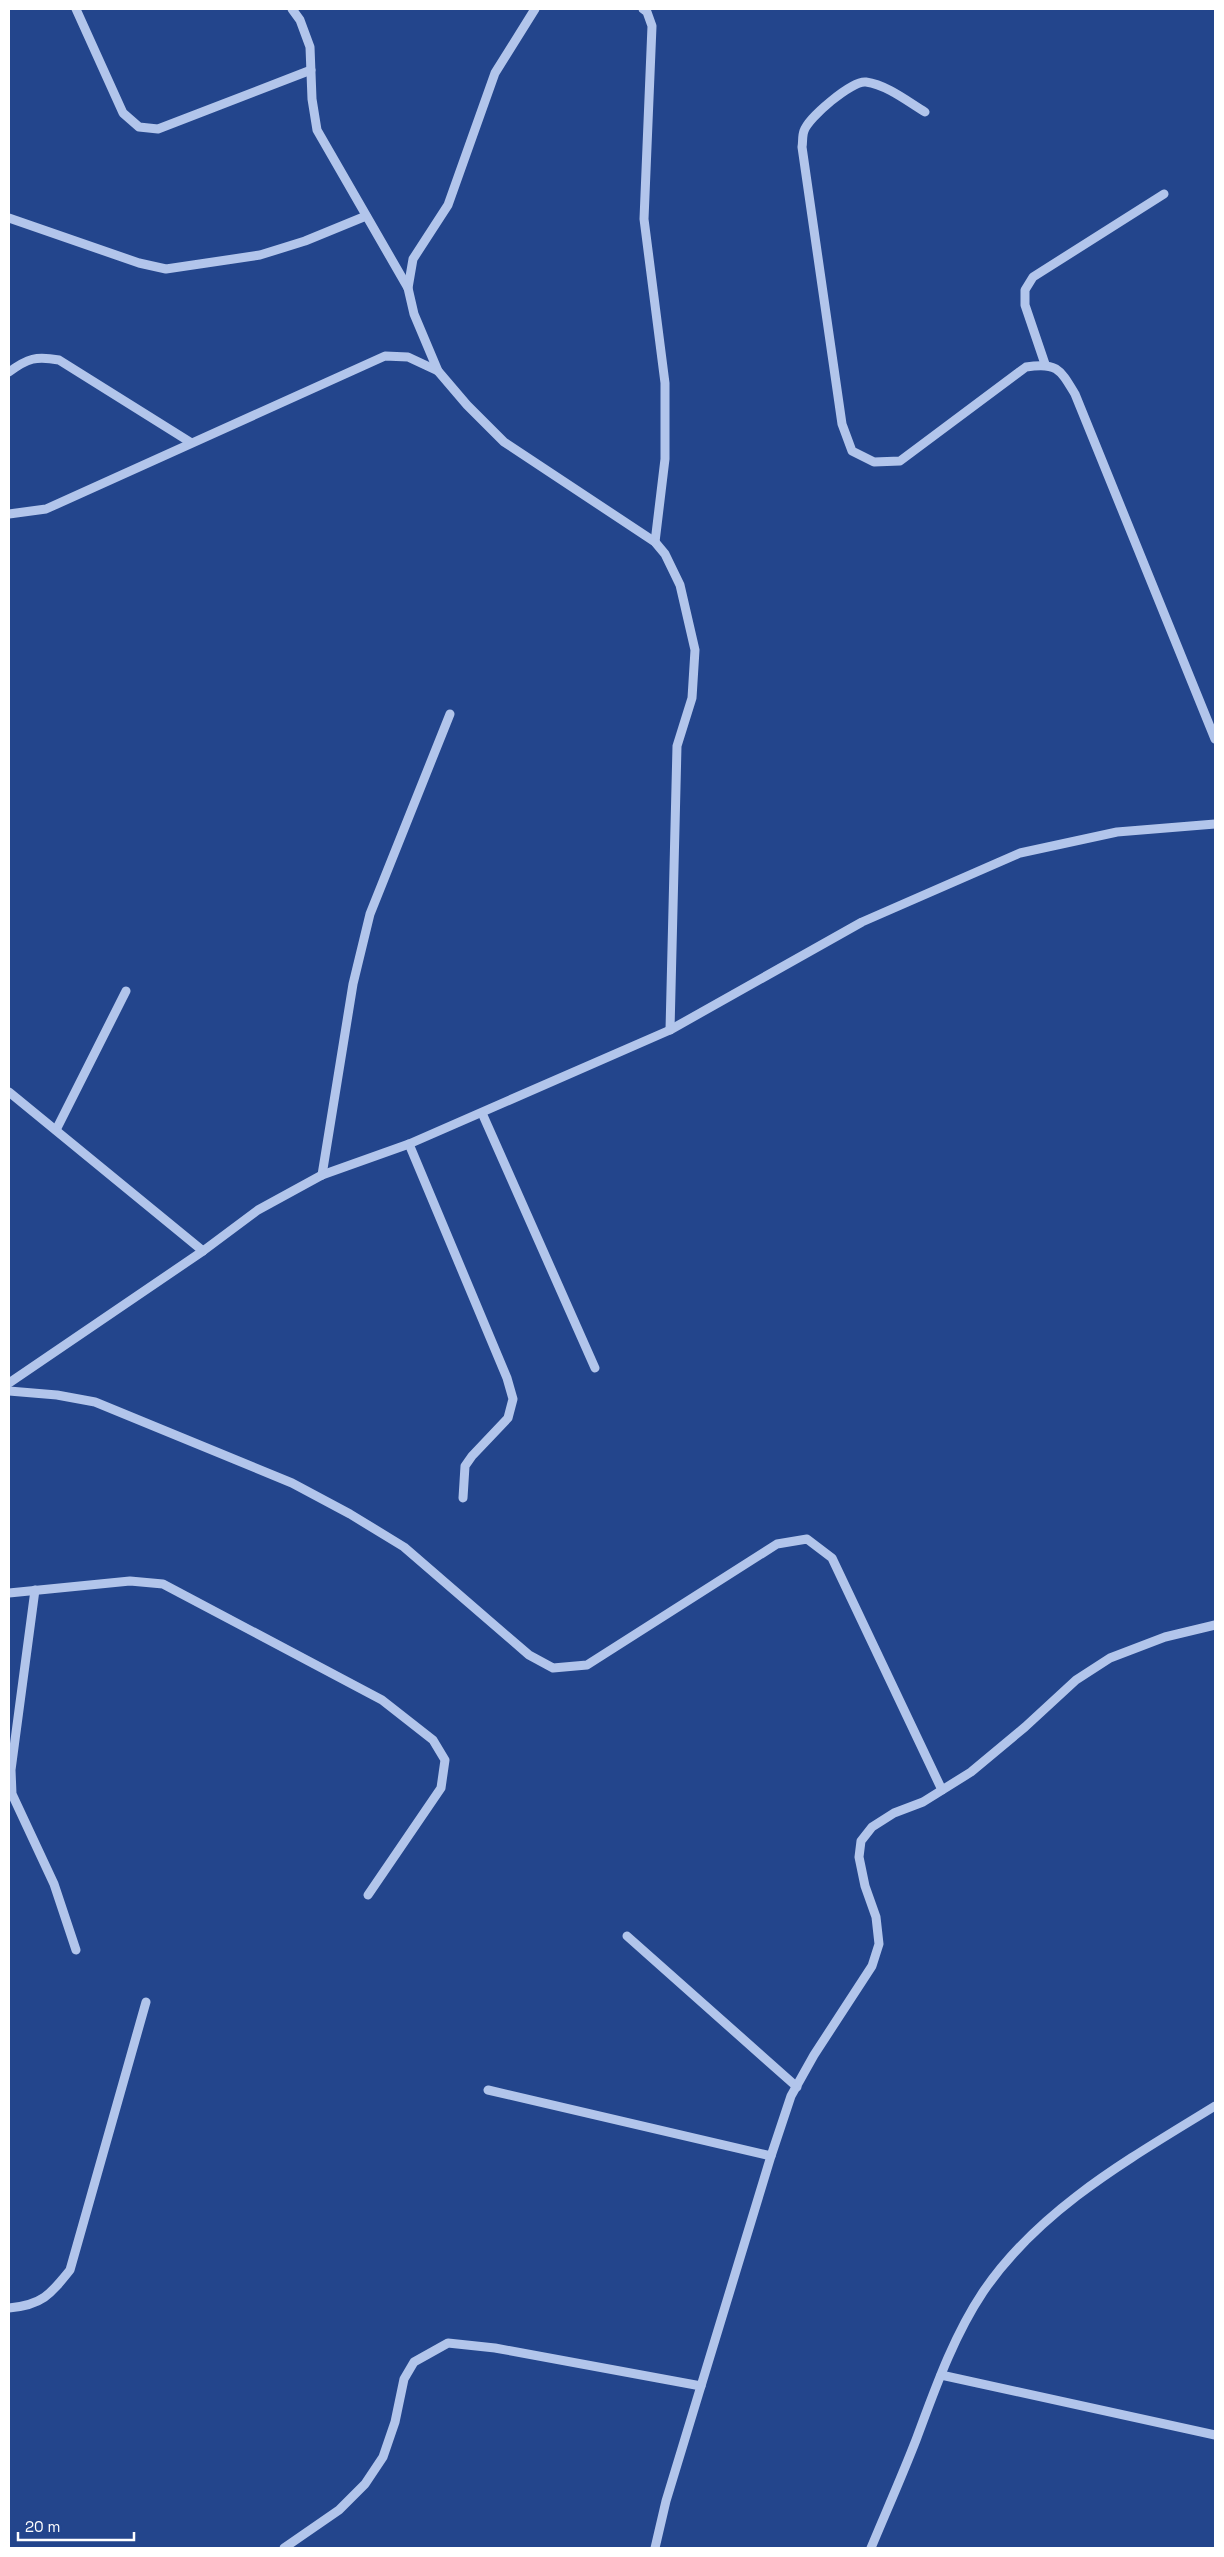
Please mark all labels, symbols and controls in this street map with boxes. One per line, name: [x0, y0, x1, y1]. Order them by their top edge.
scale bar: [18, 2510, 134, 2542]
text: 20 m: [25, 2517, 60, 2536]

